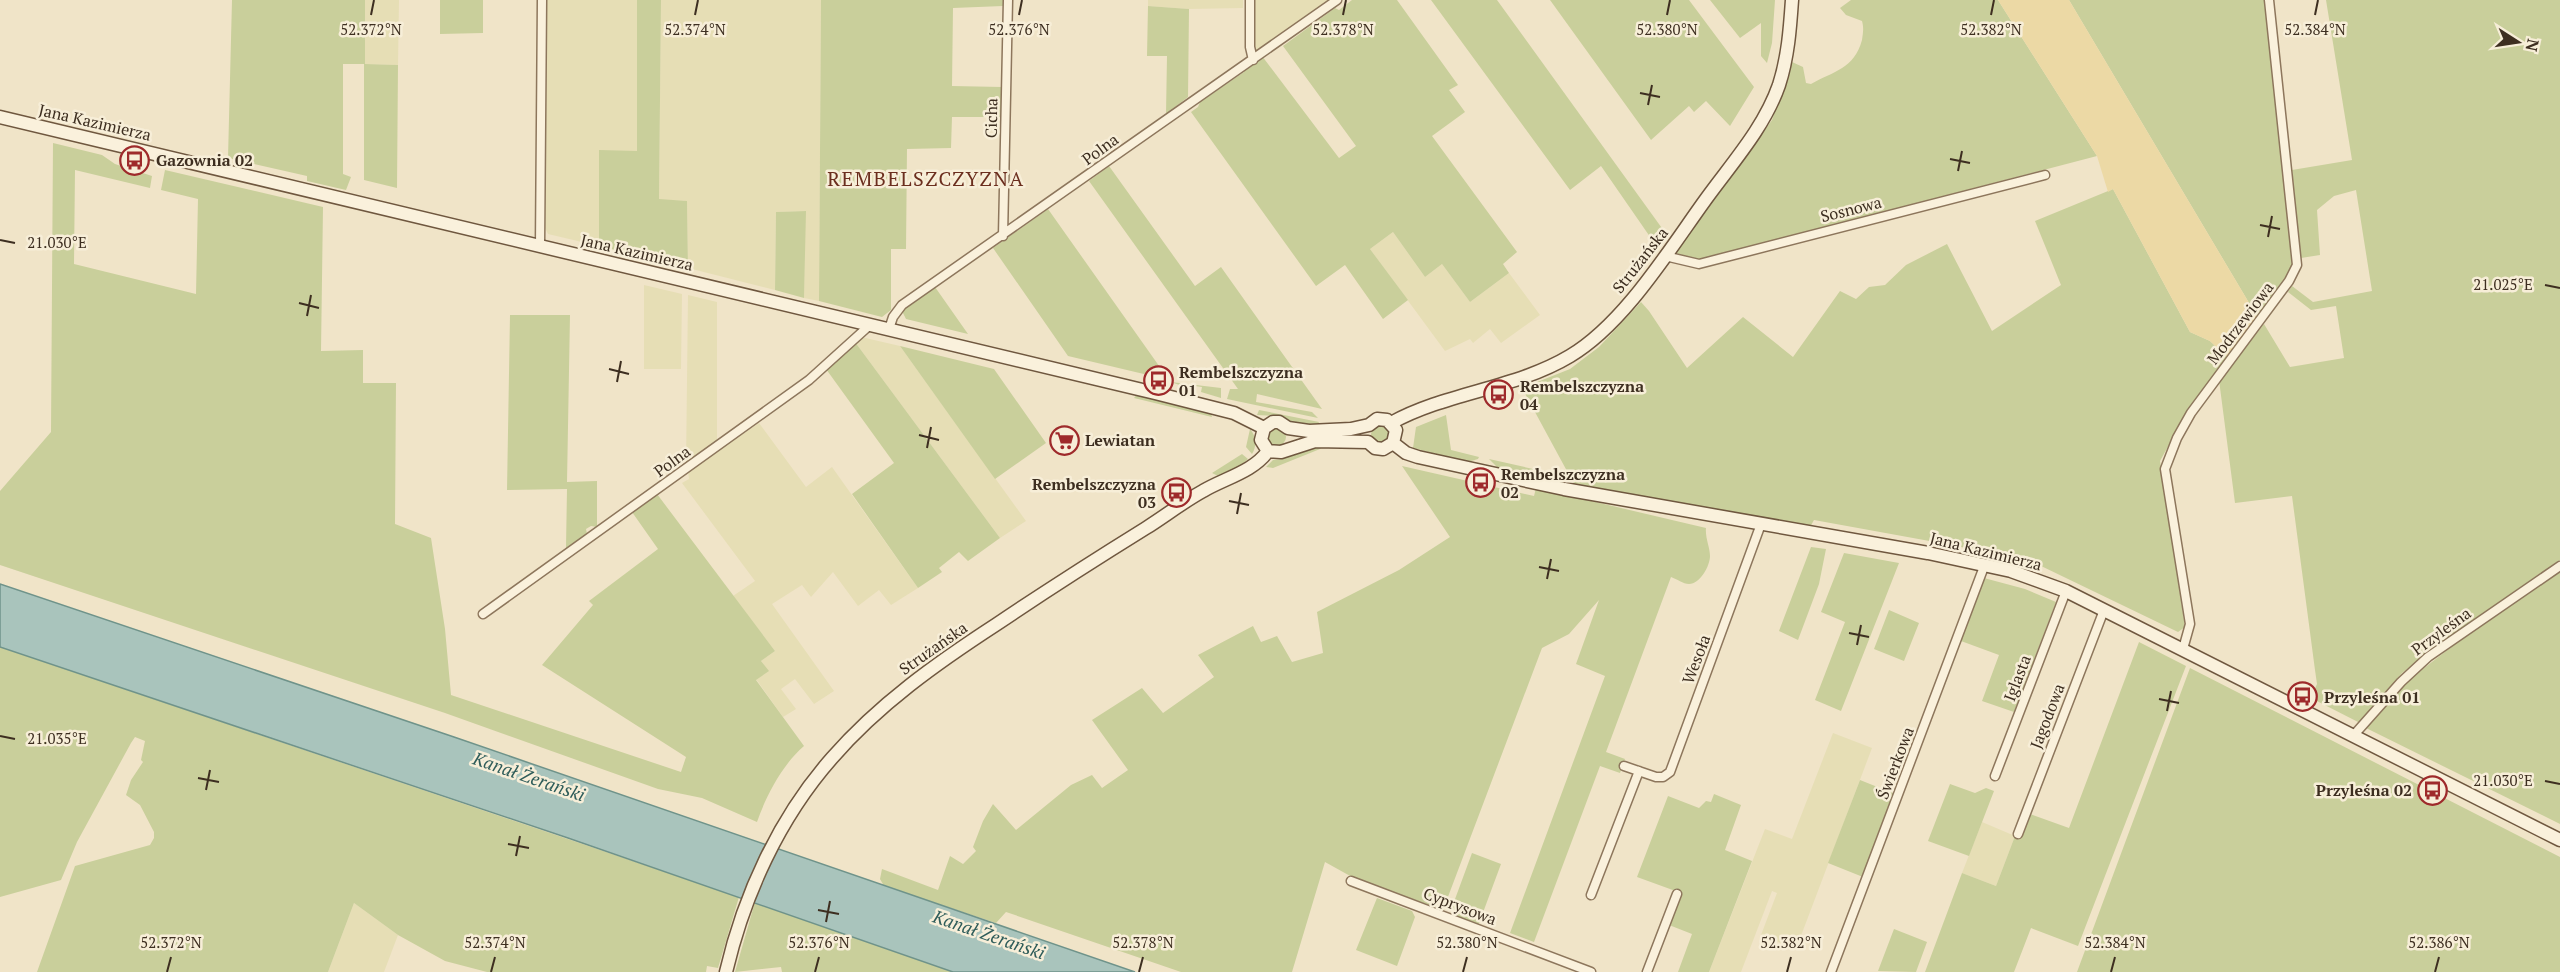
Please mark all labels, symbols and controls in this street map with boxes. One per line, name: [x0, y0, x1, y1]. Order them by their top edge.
north arrow: [2488, 12, 2548, 72]
text: 52.372°N: [340, 19, 402, 39]
text: 52.374°N: [664, 19, 726, 39]
text: 52.376°N: [988, 19, 1050, 39]
text: 52.378°N: [1312, 19, 1374, 39]
text: 52.380°N: [1636, 19, 1698, 39]
text: 52.382°N: [1960, 19, 2022, 39]
text: 52.384°N: [2284, 19, 2346, 39]
text: N: [2521, 37, 2545, 53]
street label: Jana Kazimierza: [37, 98, 153, 146]
street label: Cicha: [980, 98, 1002, 138]
street label: Polna: [1077, 128, 1123, 170]
bus stop icon: Gazownia 02: [119, 144, 151, 176]
place label: Gazownia 02: [156, 149, 253, 171]
district label: REMBELSZCZYZNA: [827, 165, 1025, 192]
street label: Sosnowa: [1818, 191, 1884, 227]
street label: Strużańska: [1607, 222, 1673, 298]
street label: Jana Kazimierza: [579, 228, 695, 276]
text: 21.030°E: [27, 232, 87, 252]
text: 21.025°E: [2473, 274, 2533, 294]
street label: Modrzewiowa: [2202, 277, 2278, 369]
place label: Rembelszczyzna 01: [1179, 361, 1303, 401]
bus stop icon: Rembelszczyzna 01: [1142, 365, 1174, 397]
place label: Rembelszczyzna 04: [1520, 375, 1644, 415]
bus stop icon: Rembelszczyzna 04: [1483, 379, 1515, 411]
supermarket icon: Lewiatan: [1048, 424, 1080, 456]
place label: Lewiatan: [1085, 429, 1156, 451]
street label: Polna: [649, 440, 695, 482]
place label: Rembelszczyzna 02: [1501, 463, 1625, 503]
bus stop icon: Rembelszczyzna 02: [1464, 467, 1496, 499]
place label: Rembelszczyzna 03: [1032, 473, 1156, 513]
bus stop icon: Rembelszczyzna 03: [1161, 477, 1193, 509]
street label: Jana Kazimierza: [1928, 526, 2044, 576]
street label: Przyleśna: [2407, 602, 2475, 660]
street label: Strużańska: [895, 616, 971, 680]
street label: Wesoła: [1677, 631, 1715, 687]
street label: Iglasta: [1998, 652, 2036, 704]
street label: Jagodowa: [2025, 680, 2069, 752]
bus stop icon: Przyleśna 01: [2287, 681, 2319, 713]
place label: Przyleśna 01: [2324, 686, 2420, 708]
street label: Świerkowa: [1871, 724, 1919, 802]
text: 21.035°E: [27, 728, 87, 748]
water label: Kanał Żerański: [469, 745, 588, 806]
text: 21.030°E: [2473, 770, 2533, 790]
bus stop icon: Przyleśna 02: [2417, 774, 2449, 806]
place label: Przyleśna 02: [2316, 779, 2412, 801]
street label: Cyprysowa: [1420, 882, 1500, 930]
water label: Kanał Żerański: [929, 903, 1048, 964]
text: 52.372°N: [140, 932, 202, 952]
text: 52.374°N: [464, 932, 526, 952]
text: 52.376°N: [788, 932, 850, 952]
text: 52.378°N: [1112, 932, 1174, 952]
text: 52.380°N: [1436, 932, 1498, 952]
text: 52.382°N: [1760, 932, 1822, 952]
text: 52.384°N: [2084, 932, 2146, 952]
text: 52.386°N: [2408, 932, 2470, 952]

